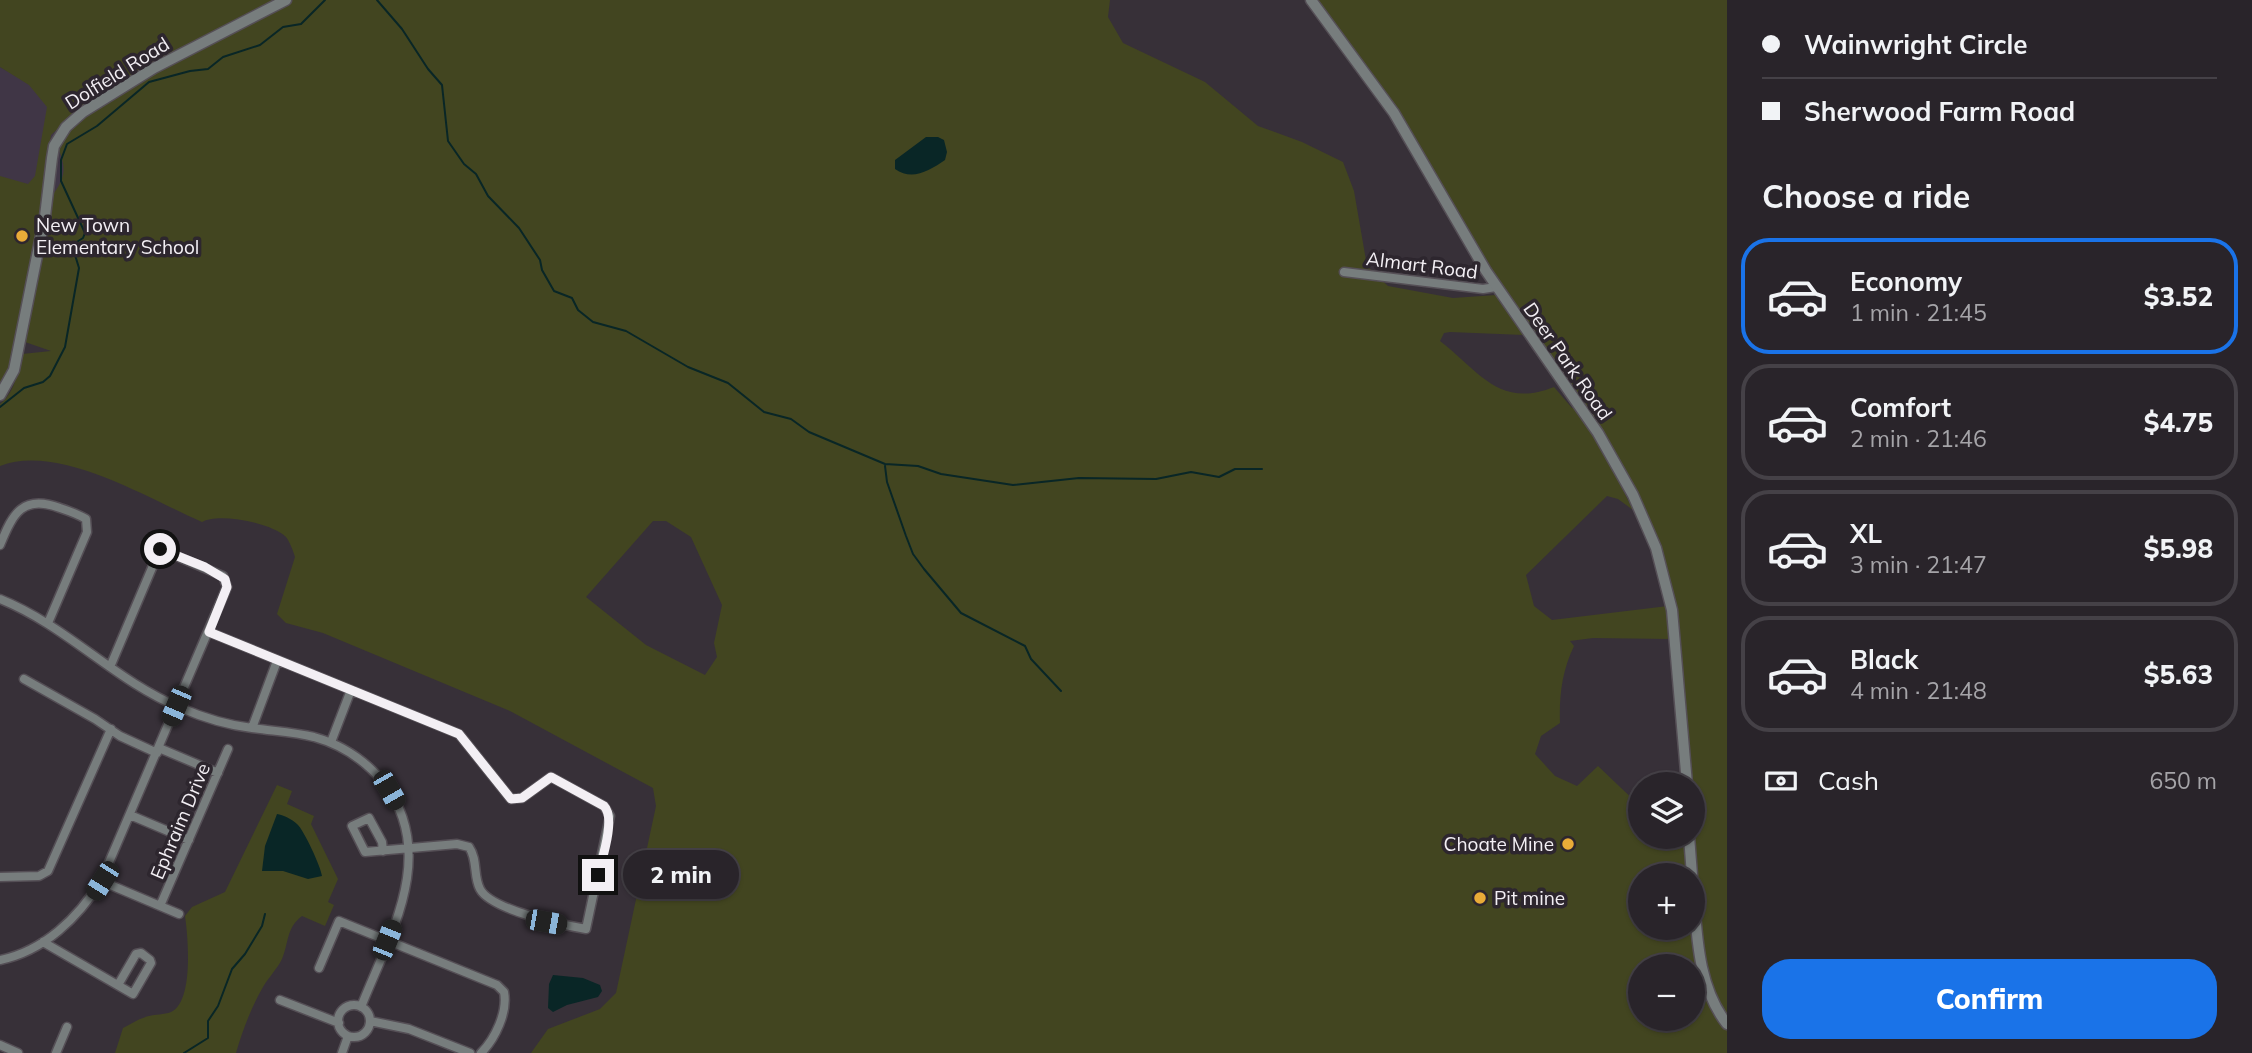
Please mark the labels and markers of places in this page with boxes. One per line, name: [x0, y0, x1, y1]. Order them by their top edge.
place label: New Town Elementary School: [36, 213, 199, 259]
marker: New Town Elementary School: [14, 228, 30, 244]
place label: Choate Mine: [1443, 832, 1554, 856]
marker: Choate Mine: [1560, 836, 1576, 852]
place label: Pit mine: [1494, 886, 1565, 910]
marker: Pit mine: [1472, 890, 1488, 906]

